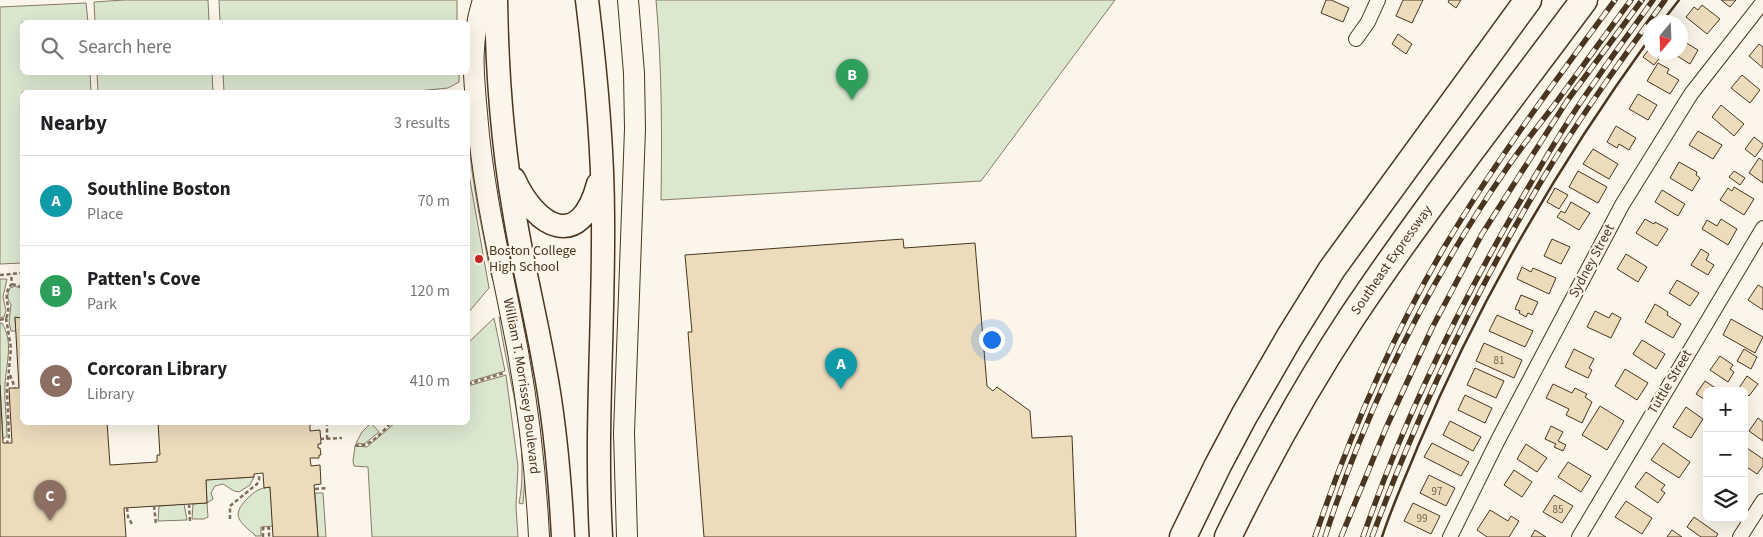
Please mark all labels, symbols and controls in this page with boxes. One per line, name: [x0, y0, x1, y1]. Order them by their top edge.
north arrow: [1643, 15, 1688, 60]
search box: [20, 20, 470, 75]
icon: search: [38, 34, 66, 62]
text: Search here: [78, 34, 172, 61]
pin: B: [836, 59, 868, 100]
text: Nearby: [40, 108, 107, 138]
text: 3 results: [394, 112, 450, 134]
text: Southline Boston: [87, 176, 231, 203]
text: A: [51, 190, 61, 212]
text: 70 m: [418, 190, 450, 212]
street label: Southeast Expressway: [1346, 201, 1438, 319]
text: Place: [87, 203, 123, 225]
street label: Sydney Street: [1564, 220, 1620, 301]
place label: Boston College High School: [489, 241, 576, 277]
marker: Boston College High School: [473, 253, 485, 265]
text: Patten's Cove: [87, 266, 201, 293]
text: B: [51, 280, 61, 302]
text: 120 m: [410, 280, 450, 302]
text: Park: [87, 293, 117, 315]
street label: William T. Morrissey Boulevard: [498, 296, 545, 475]
your location: [979, 327, 1005, 353]
street label: Tuttle Street: [1643, 346, 1697, 418]
pin: A: [825, 348, 857, 389]
house number: 81: [1494, 353, 1504, 368]
text: Corcoran Library: [87, 356, 227, 383]
text: C: [51, 370, 61, 392]
text: 410 m: [410, 370, 450, 392]
text: Library: [87, 383, 134, 405]
map controls: [1703, 387, 1748, 522]
button: +: [1703, 387, 1748, 432]
button: −: [1703, 432, 1748, 477]
button: layers: [1703, 477, 1748, 522]
pin: C: [34, 480, 66, 521]
house number: 97: [1432, 484, 1442, 499]
house number: 85: [1553, 502, 1563, 517]
house number: 99: [1417, 511, 1427, 526]

